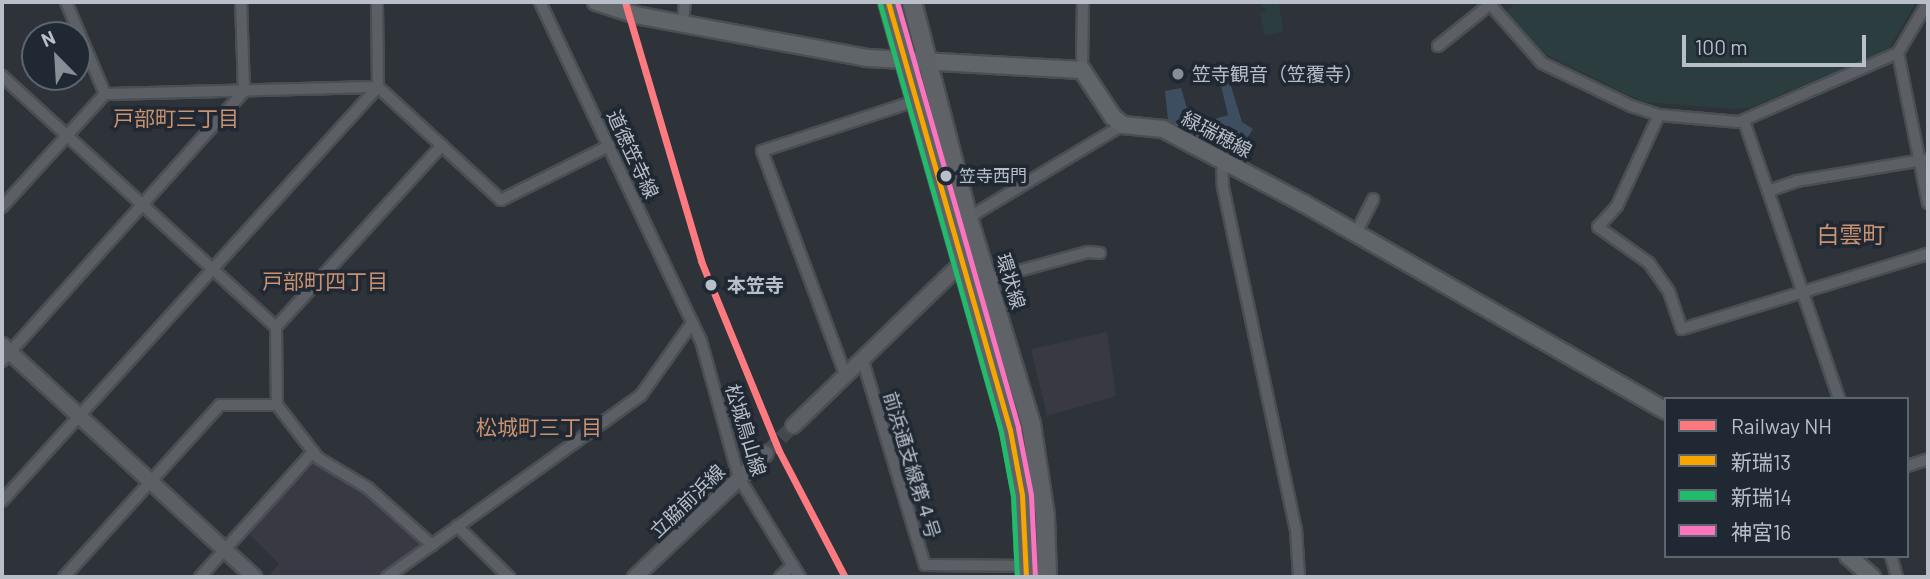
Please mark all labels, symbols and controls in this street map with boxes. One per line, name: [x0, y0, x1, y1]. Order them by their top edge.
north arrow: [21, 21, 91, 91]
scale bar: [1685, 21, 1869, 65]
text: N: [38, 25, 59, 51]
text: 100 m: [1695, 34, 1748, 59]
place label: 笠寺観音（笠覆寺）: [1192, 63, 1363, 85]
marker: 笠寺観音（笠覆寺）: [1170, 66, 1186, 82]
district label: 戸部町三丁目: [113, 105, 239, 131]
street label: 道徳笠寺線: [603, 106, 663, 202]
street label: 緑瑞穂線: [1178, 106, 1256, 162]
place label: 笠寺西門: [959, 166, 1027, 186]
marker: 笠寺西門: [939, 169, 953, 183]
district label: 白雲町: [1817, 220, 1885, 248]
street label: 環状線: [992, 250, 1030, 312]
district label: 戸部町四丁目: [262, 268, 388, 294]
place label: 本笠寺: [727, 274, 784, 296]
marker: 本笠寺: [701, 275, 721, 295]
street label: 松城鳥山線: [721, 381, 771, 479]
street label: 前浜通支線第４号: [879, 389, 945, 541]
legend: [1664, 397, 1909, 558]
text: Railway NH: [1731, 413, 1832, 438]
district label: 松城町三丁目: [476, 414, 602, 440]
text: 新瑞13: [1731, 449, 1791, 474]
street label: 立脇前浜線: [645, 460, 729, 542]
text: 新瑞14: [1731, 484, 1792, 509]
text: 神宮16: [1731, 519, 1791, 544]

